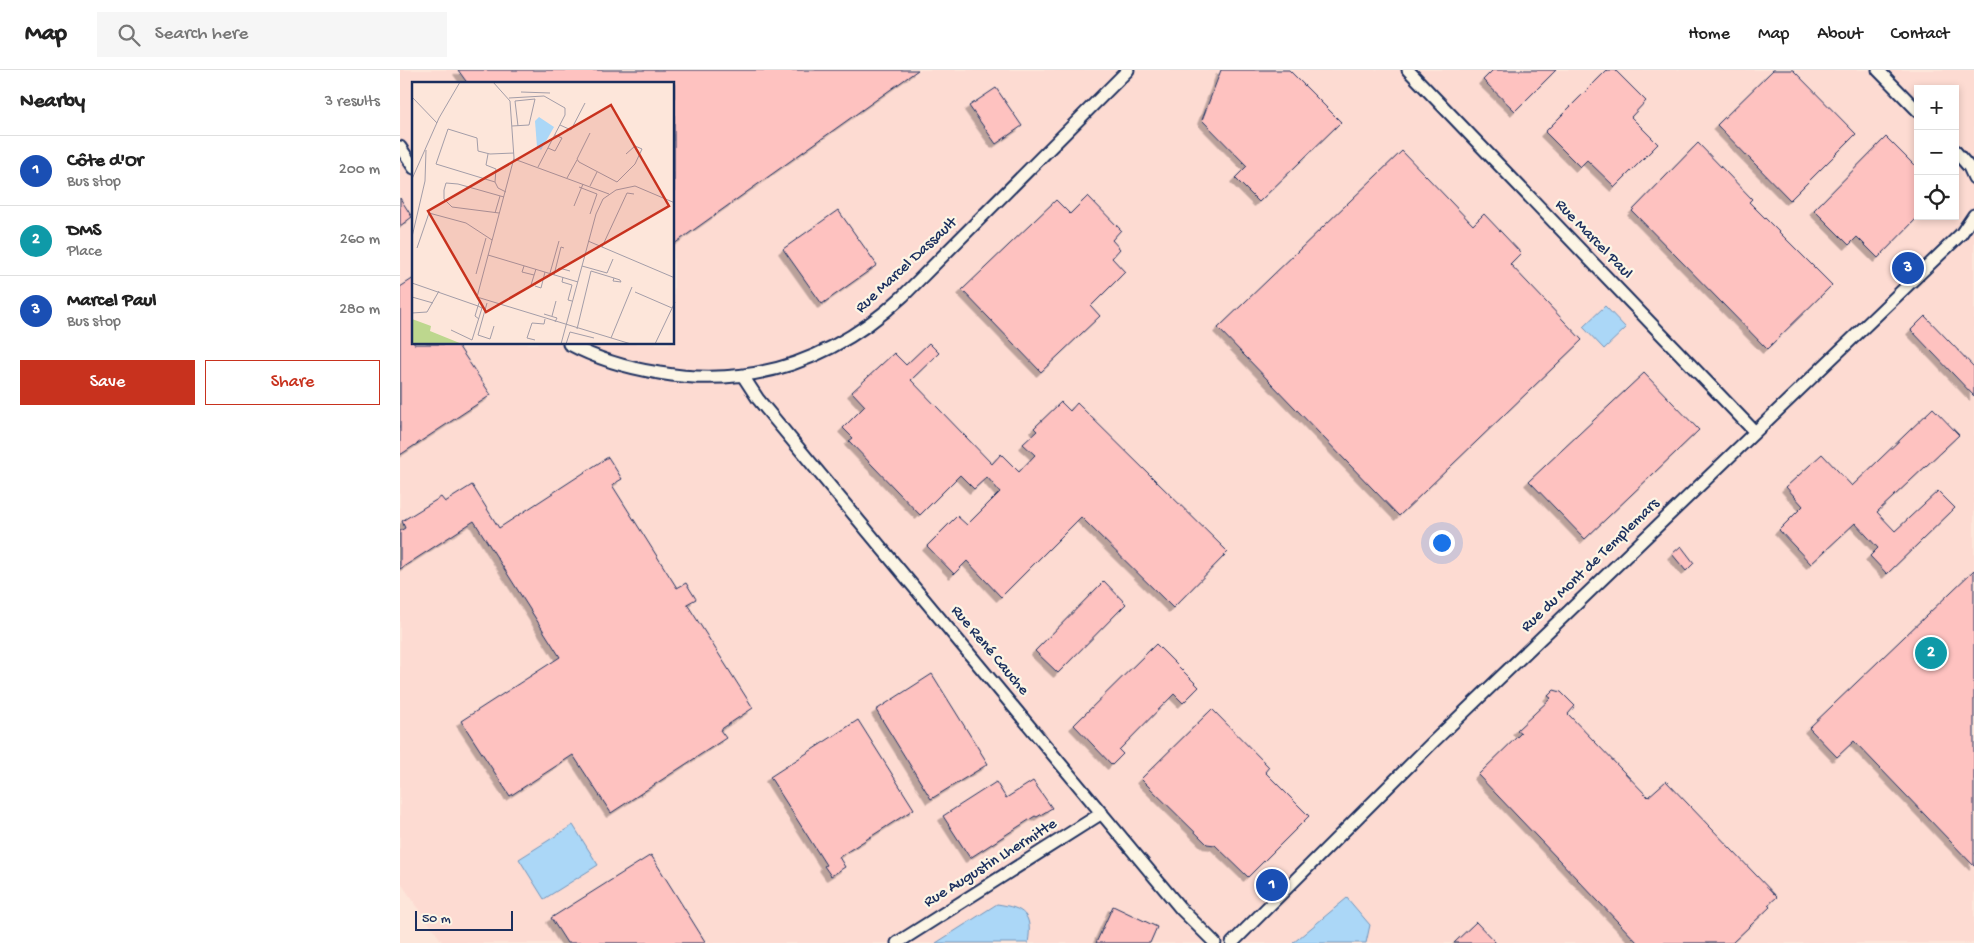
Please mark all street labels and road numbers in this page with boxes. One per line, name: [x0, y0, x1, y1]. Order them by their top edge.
street label: Rue Marcel Paul: [1550, 196, 1636, 284]
street label: Rue Marcel Dassault: [852, 213, 963, 318]
street label: Rue du Mont de Templemars: [1518, 494, 1665, 637]
street label: Rue René Cauche: [946, 602, 1033, 700]
street label: Rue Augustin Lhermitte: [921, 815, 1062, 913]

